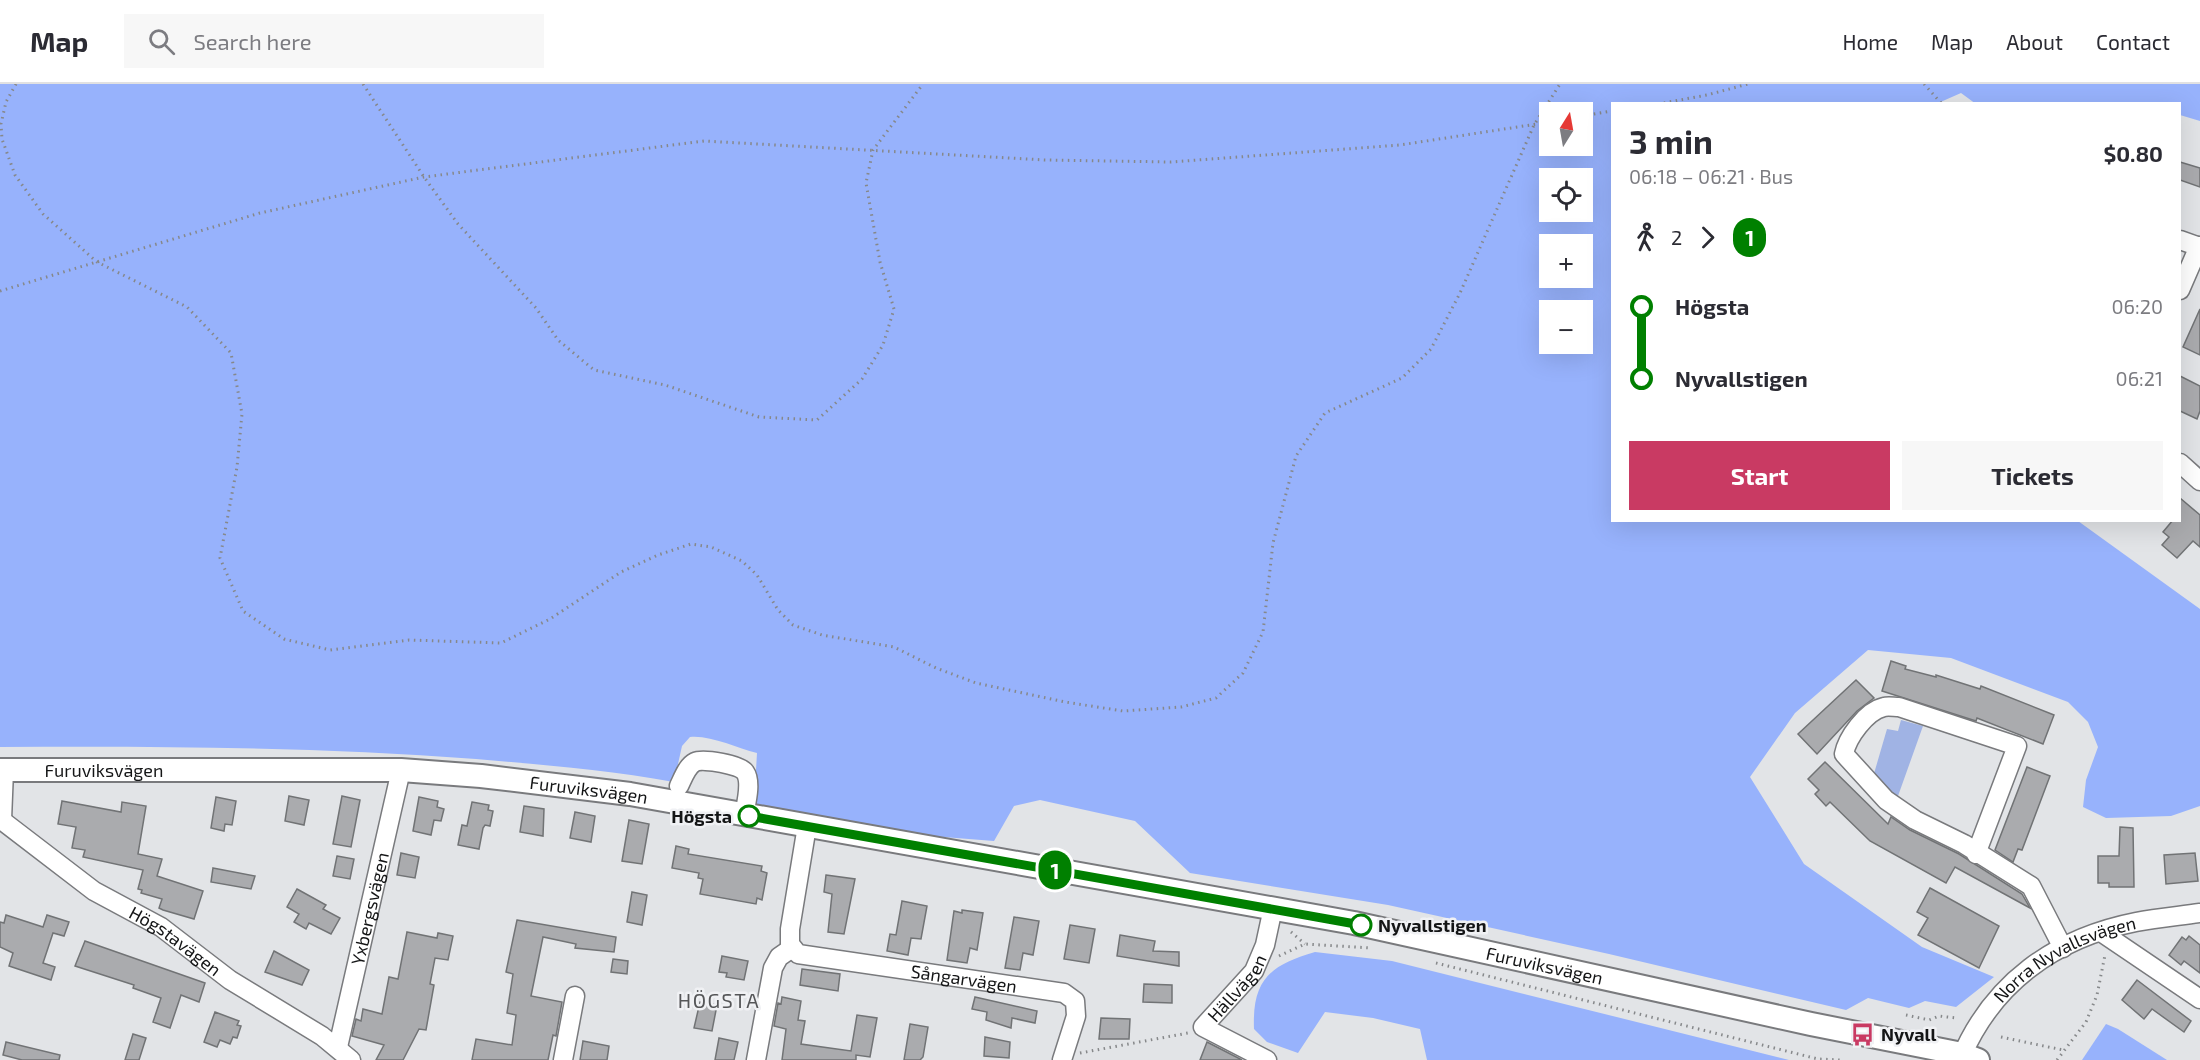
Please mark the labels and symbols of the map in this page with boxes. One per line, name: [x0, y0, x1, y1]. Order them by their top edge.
north arrow: [1539, 102, 1593, 156]
street label: Furuviksvägen: [45, 759, 163, 781]
street label: Furuviksvägen: [529, 771, 650, 808]
place label: Högsta: [671, 805, 732, 827]
marker: Högsta: [738, 805, 760, 827]
street label: Yxbergsvägen: [346, 850, 393, 967]
line badge: 1: [1036, 850, 1074, 890]
street label: Högstavägen: [126, 901, 226, 980]
street label: Norra Nyvallsvägen: [1988, 911, 2138, 1007]
marker: Nyvallstigen: [1350, 914, 1372, 936]
place label: Nyvallstigen: [1378, 914, 1487, 936]
street label: Furuviksvägen: [1484, 942, 1605, 989]
street label: Hällvägen: [1202, 951, 1271, 1026]
street label: Sångarvägen: [909, 960, 1019, 997]
district label: HÖGSTA: [678, 988, 760, 1012]
bus stop icon: Nyvall: [1850, 1021, 1876, 1047]
place label: Nyvall: [1881, 1023, 1936, 1045]

